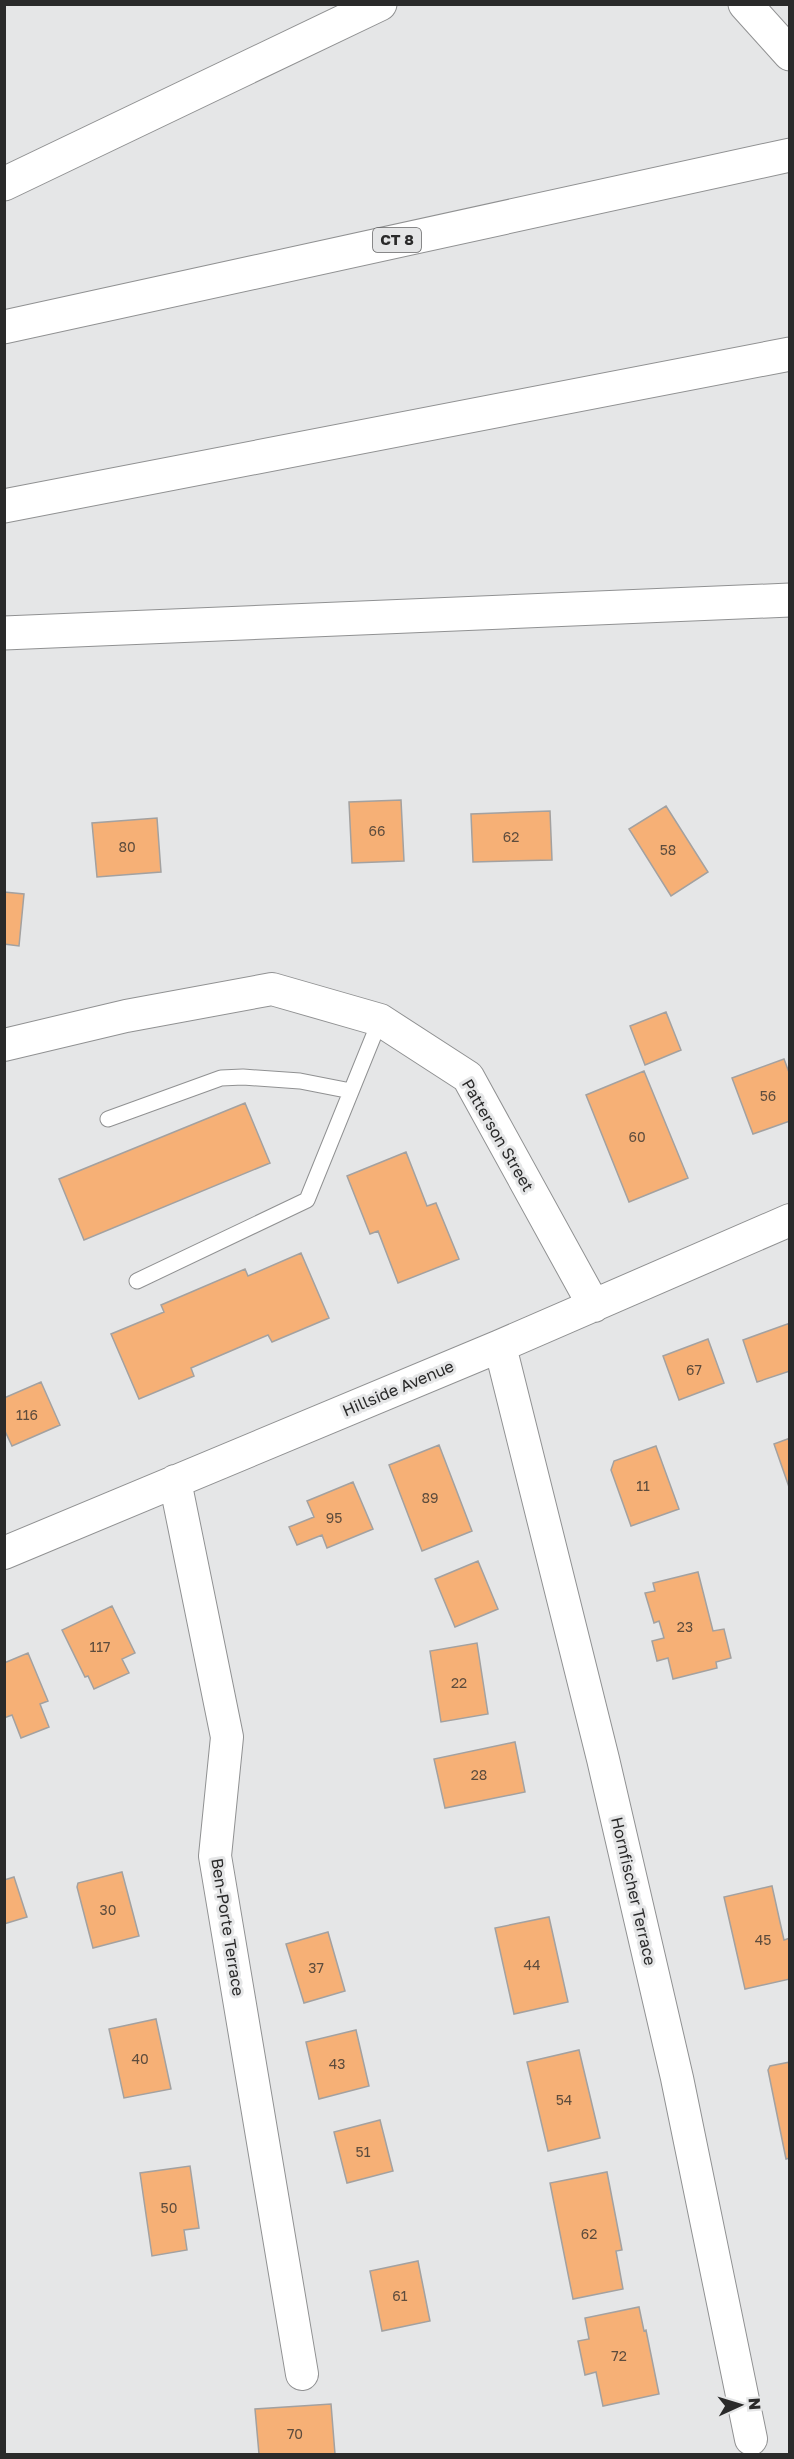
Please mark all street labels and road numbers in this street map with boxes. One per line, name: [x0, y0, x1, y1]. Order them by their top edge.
road number: CT 8: [373, 228, 421, 252]
street label: Patterson Street: [458, 1075, 538, 1195]
street label: Hillside Avenue: [339, 1356, 457, 1420]
street label: Hornfischer Terrace: [607, 1815, 661, 1967]
street label: Ben-Porte Terrace: [207, 1857, 249, 1997]

